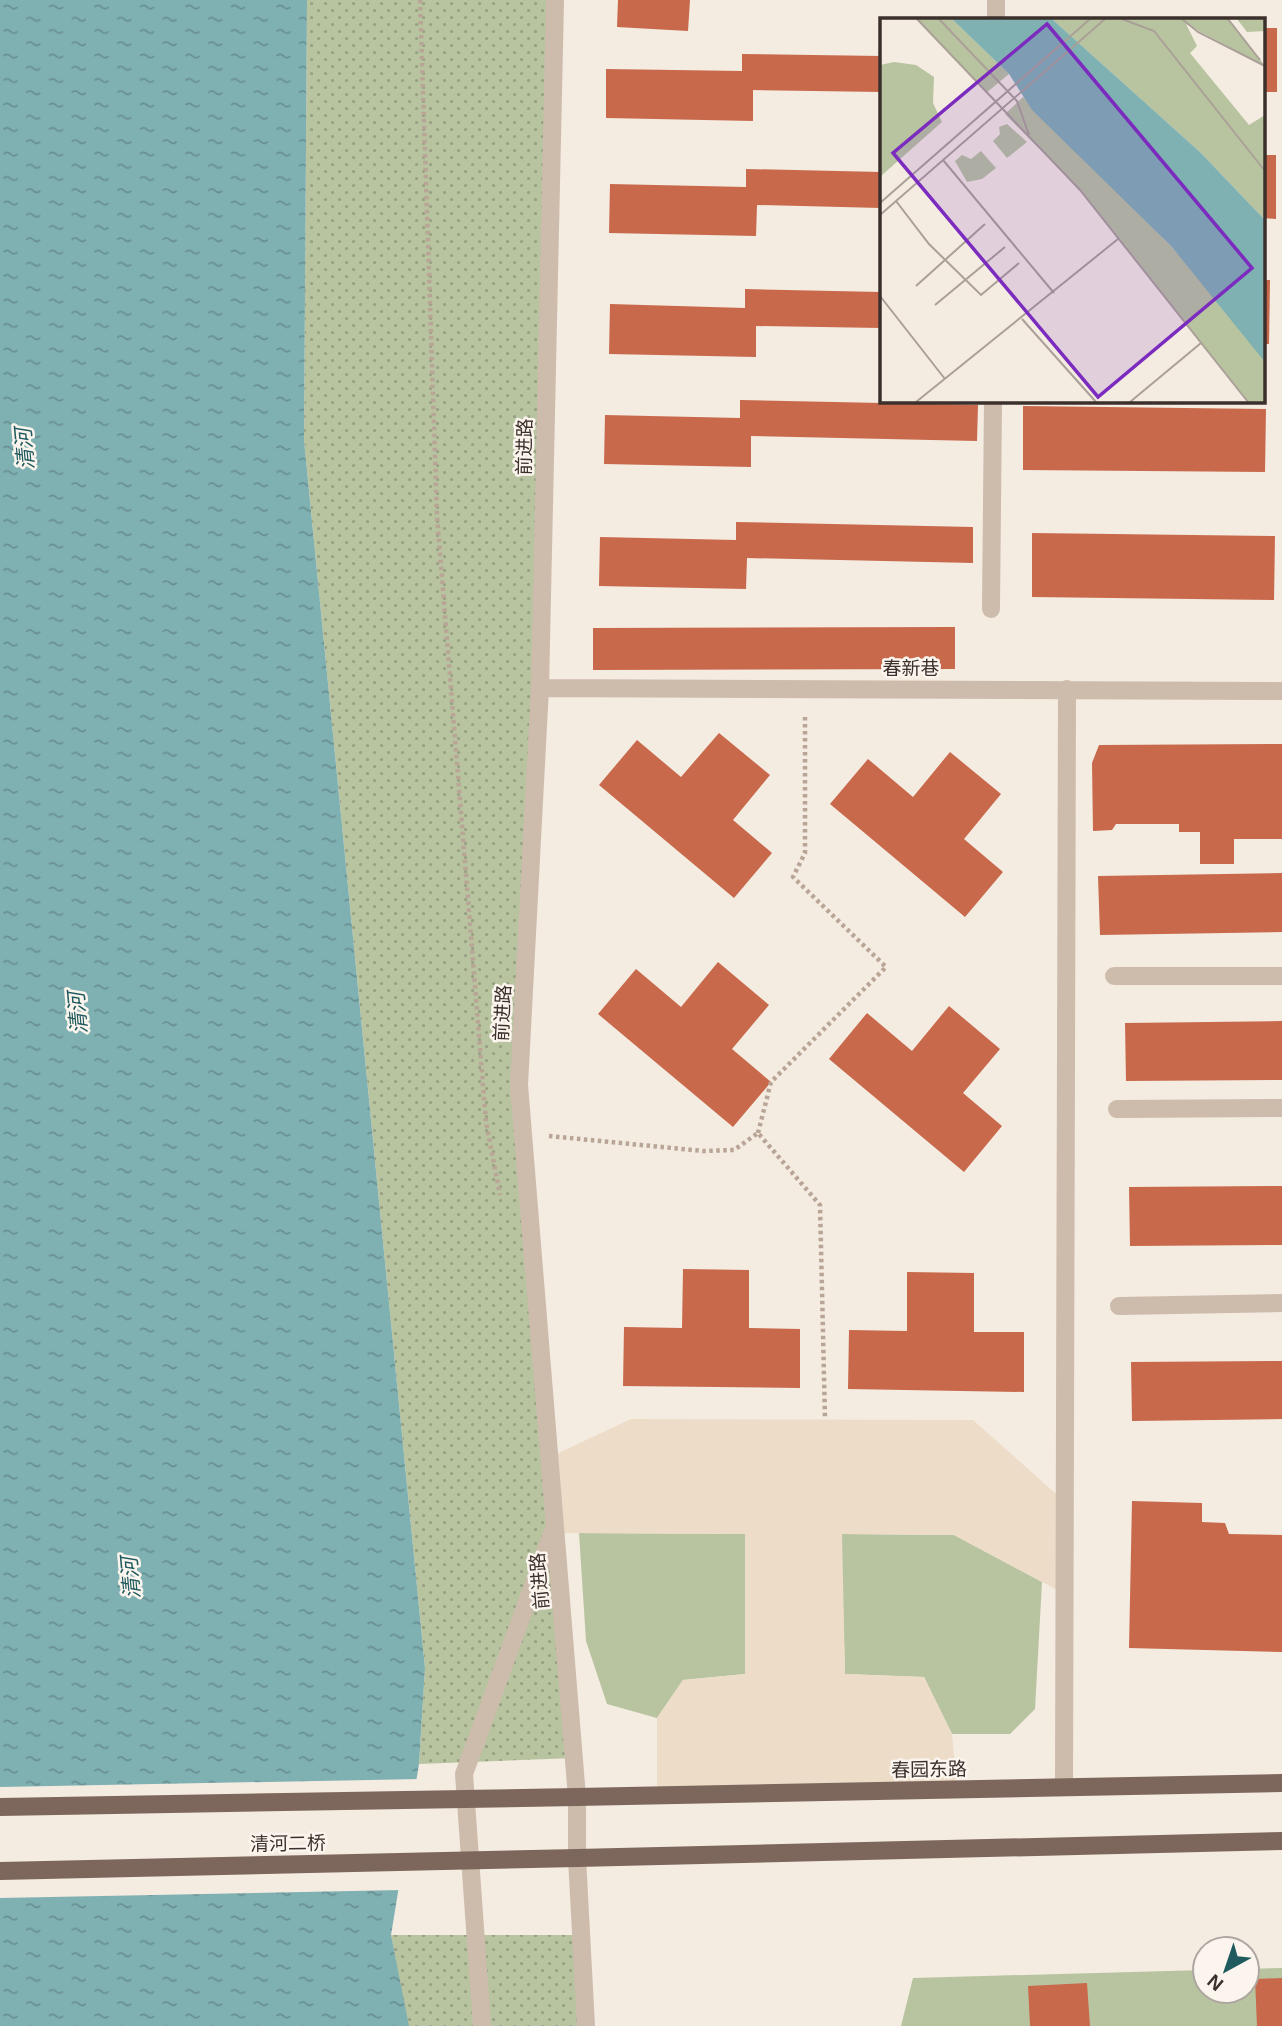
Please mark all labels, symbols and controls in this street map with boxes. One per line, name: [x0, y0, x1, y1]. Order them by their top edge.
inset map: [880, 18, 1264, 402]
street label: 前进路: [514, 418, 535, 476]
water label: 清河: [11, 423, 38, 471]
street label: 春新巷: [882, 658, 940, 679]
street label: 前进路: [491, 984, 514, 1042]
water label: 清河: [64, 987, 91, 1035]
water label: 清河: [117, 1552, 144, 1600]
street label: 前进路: [527, 1552, 552, 1610]
street label: 春园东路: [891, 1758, 967, 1781]
street label: 清河二桥: [250, 1832, 326, 1855]
north arrow: [1191, 1935, 1261, 2005]
text: N: [1203, 1970, 1227, 1995]

